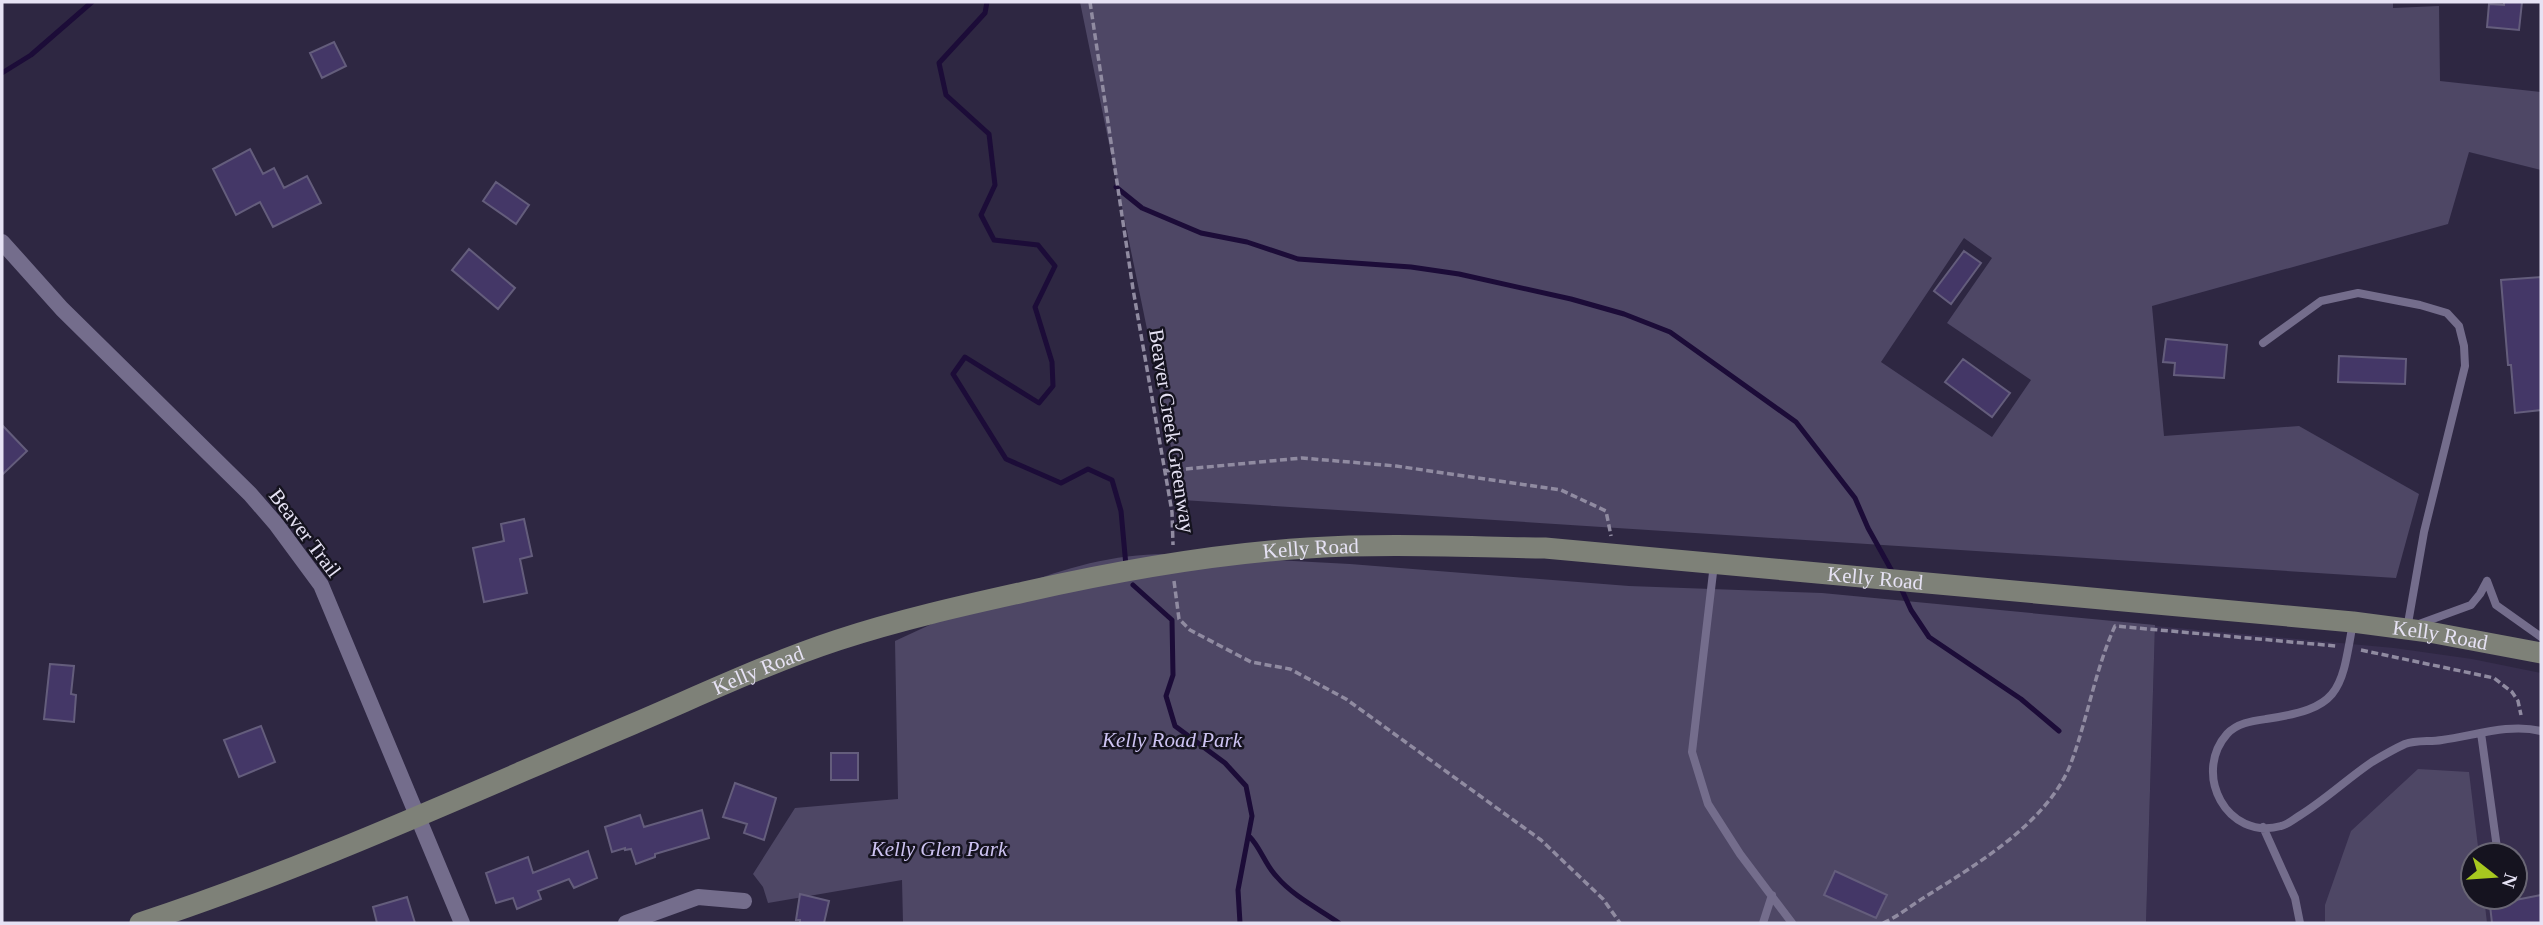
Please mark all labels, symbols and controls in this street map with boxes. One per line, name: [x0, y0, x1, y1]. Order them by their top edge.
street label: Beaver Creek Greenway: [1144, 327, 1200, 535]
street label: Beaver Trail: [264, 484, 346, 582]
street label: Kelly Road: [1262, 534, 1360, 564]
street label: Kelly Road: [1826, 562, 1925, 595]
street label: Kelly Road: [2391, 615, 2490, 655]
street label: Kelly Road: [709, 641, 807, 700]
park label: Kelly Road Park: [1101, 728, 1243, 752]
park label: Kelly Glen Park: [870, 837, 1008, 861]
north arrow: [2459, 841, 2529, 911]
text: N: [2498, 871, 2522, 891]

